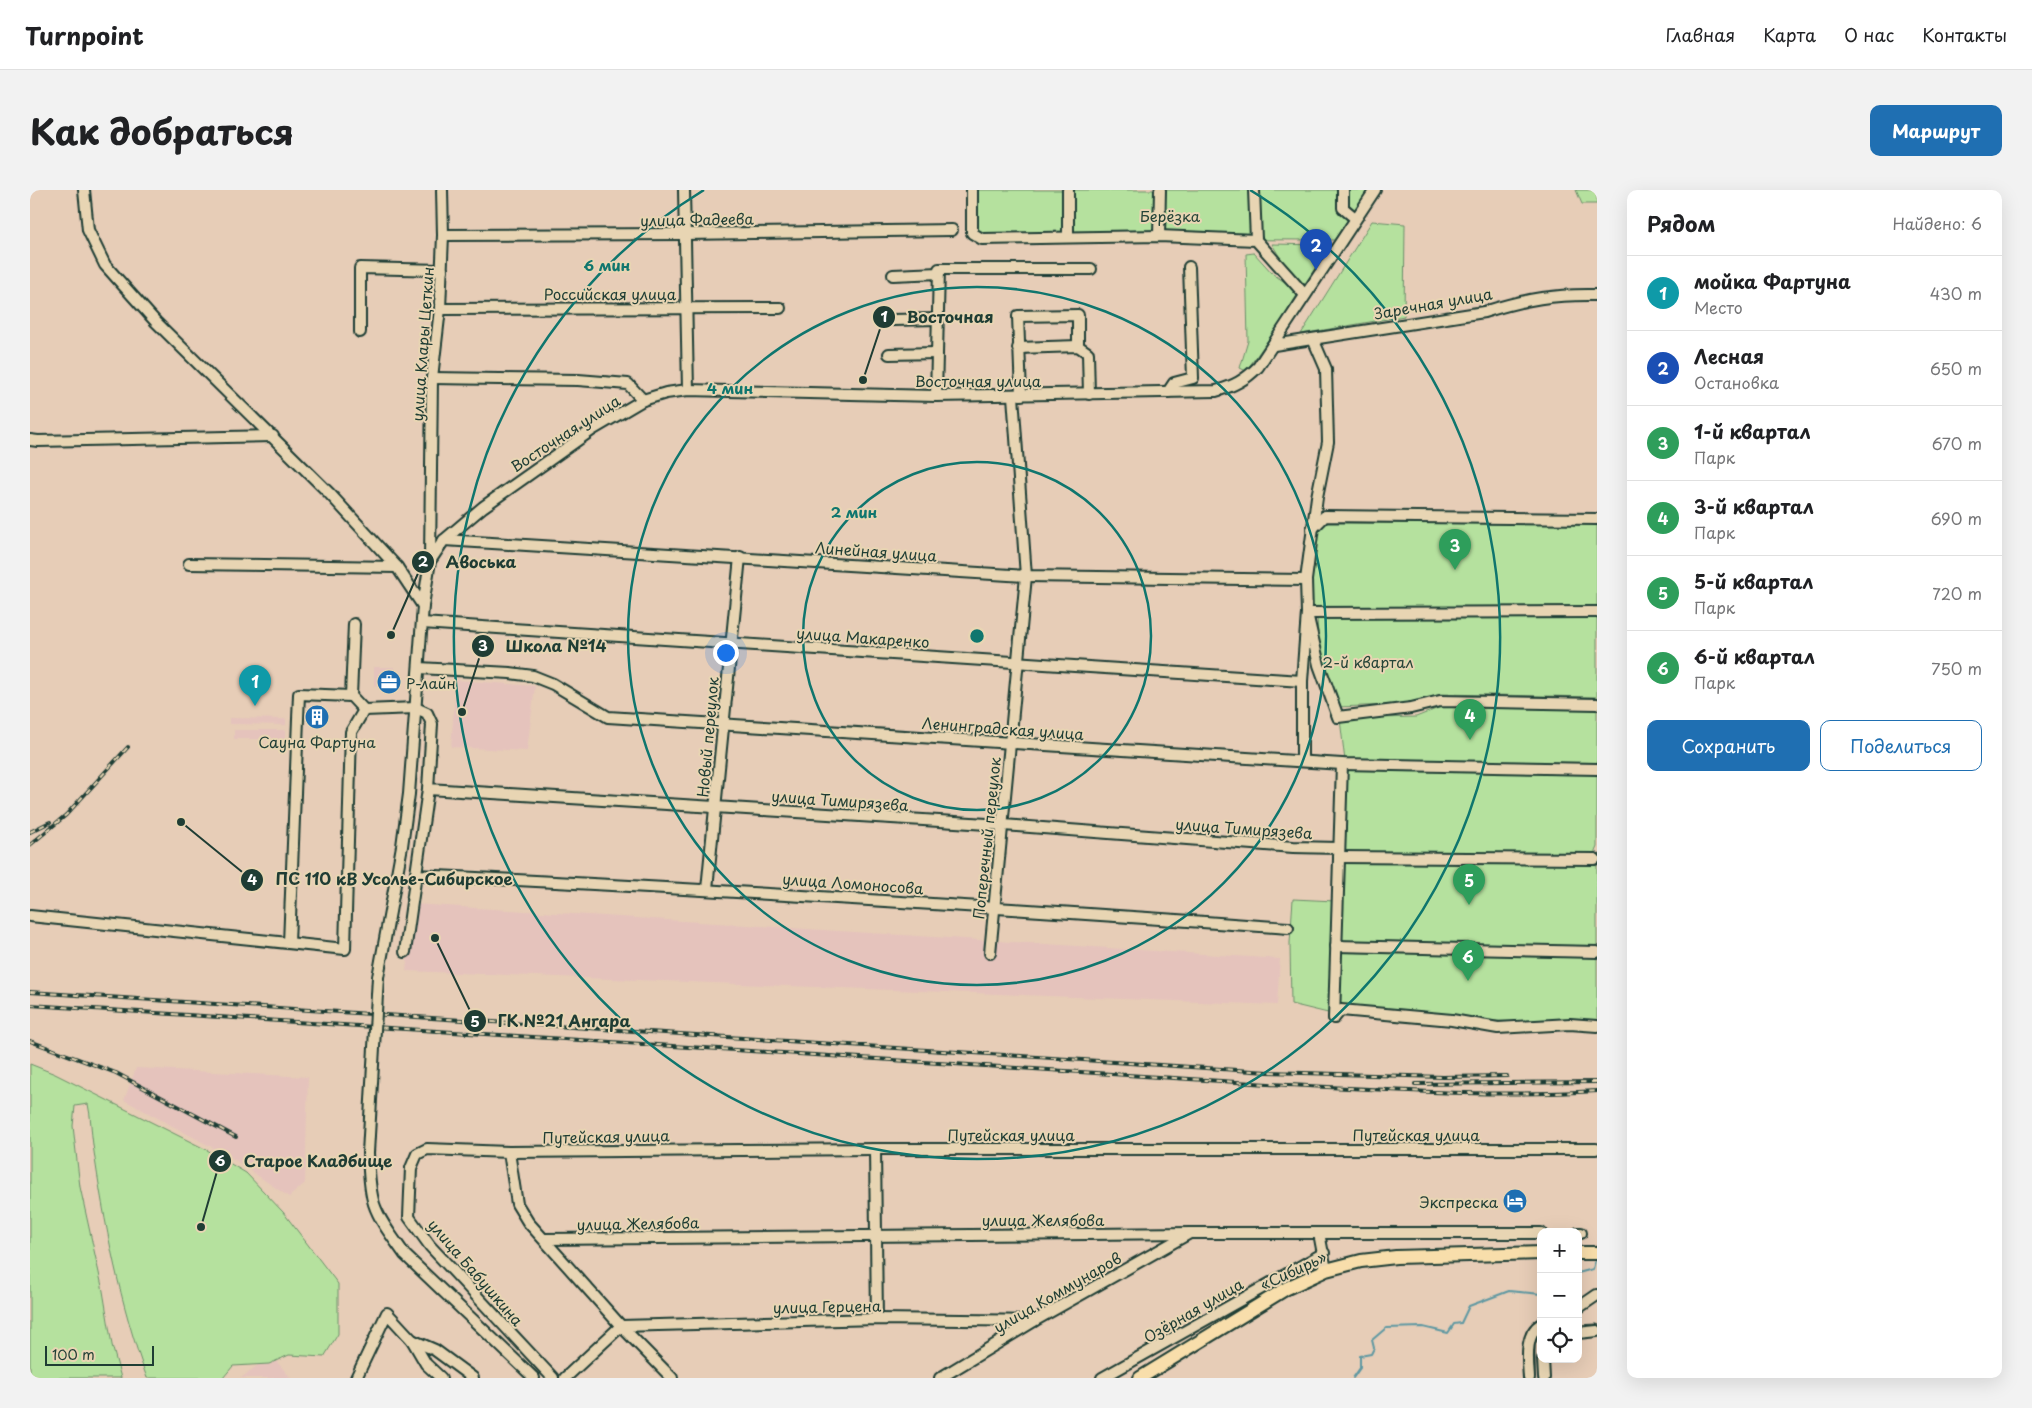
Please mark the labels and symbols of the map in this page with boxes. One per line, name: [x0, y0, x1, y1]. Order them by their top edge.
park label: Берёзка: [1140, 204, 1201, 227]
street label: улица Фадеева: [640, 206, 755, 231]
pin: 2: [1300, 229, 1332, 270]
text: 6 мин: [584, 253, 631, 276]
street label: улица Клары Цеткин: [405, 266, 439, 422]
street label: Заречная улица: [1372, 281, 1494, 325]
street label: Российская улица: [544, 282, 677, 305]
callout: Восточная: [871, 302, 1003, 333]
text: 1: [880, 304, 888, 327]
text: Восточная: [906, 304, 994, 328]
street label: Восточная улица: [915, 369, 1042, 392]
text: 4 мин: [707, 376, 753, 399]
street label: Восточная улица: [506, 389, 625, 477]
text: 2 мин: [831, 500, 878, 523]
pin: 3: [1439, 529, 1471, 570]
street label: Линейная улица: [814, 535, 938, 567]
callout: Авоська: [411, 547, 526, 578]
text: 2: [418, 549, 429, 572]
text: Авоська: [446, 549, 516, 573]
street label: улица Макаренко: [796, 621, 930, 653]
centre of rings: [968, 627, 986, 645]
callout: Школа №14: [471, 631, 617, 662]
text: 3: [478, 633, 488, 656]
text: Школа №14: [505, 633, 607, 657]
your location: [713, 640, 739, 666]
park label: 2-й квартал: [1323, 650, 1414, 673]
pin: 1: [239, 665, 271, 706]
office icon: Р-лайн: [376, 669, 402, 695]
place label: Р-лайн: [406, 671, 456, 694]
street label: Новый переулок: [690, 676, 724, 798]
pin: 4: [1454, 699, 1486, 740]
building icon: Сауна Фартуна: [304, 704, 330, 730]
street label: Ленинградская улица: [921, 711, 1085, 745]
place label: Сауна Фартуна: [258, 730, 376, 753]
street label: Поперечный переулок: [966, 756, 1006, 920]
street label: улица Тимирязева: [771, 784, 910, 816]
street label: улица Тимирязева: [1175, 812, 1314, 844]
callout: ПС 110 кВ Усолье-Сибирское: [239, 864, 523, 895]
pin: 5: [1453, 864, 1485, 905]
text: ПС 110 кВ Усолье-Сибирское: [275, 866, 513, 890]
text: 4: [247, 867, 257, 890]
street label: улица Ломоносова: [782, 867, 925, 899]
pin: 6: [1452, 940, 1484, 981]
callout: ГК №21 Ангара: [463, 1006, 641, 1037]
text: ГК №21 Ангара: [497, 1008, 631, 1032]
text: 5: [470, 1009, 480, 1032]
street label: Путейская улица: [542, 1123, 670, 1149]
street label: Путейская улица: [947, 1123, 1075, 1146]
street label: Путейская улица: [1352, 1123, 1480, 1146]
callout: Старое Кладбище: [208, 1145, 402, 1176]
text: 6: [215, 1148, 226, 1171]
text: Старое Кладбище: [244, 1148, 392, 1172]
hotel icon: Экспреска: [1502, 1188, 1528, 1214]
place label: Экспреска: [1419, 1190, 1499, 1213]
street label: улица Желябова: [982, 1208, 1105, 1231]
street label: улица Желябова: [577, 1210, 700, 1236]
street label: улица Бабушкина: [423, 1213, 529, 1331]
street label: «Сибирь»: [1256, 1244, 1330, 1295]
street label: улица Коммунаров: [989, 1246, 1125, 1338]
street label: Озёрная улица: [1139, 1272, 1248, 1348]
street label: улица Герцена: [773, 1294, 882, 1318]
scale bar: [45, 1343, 154, 1366]

